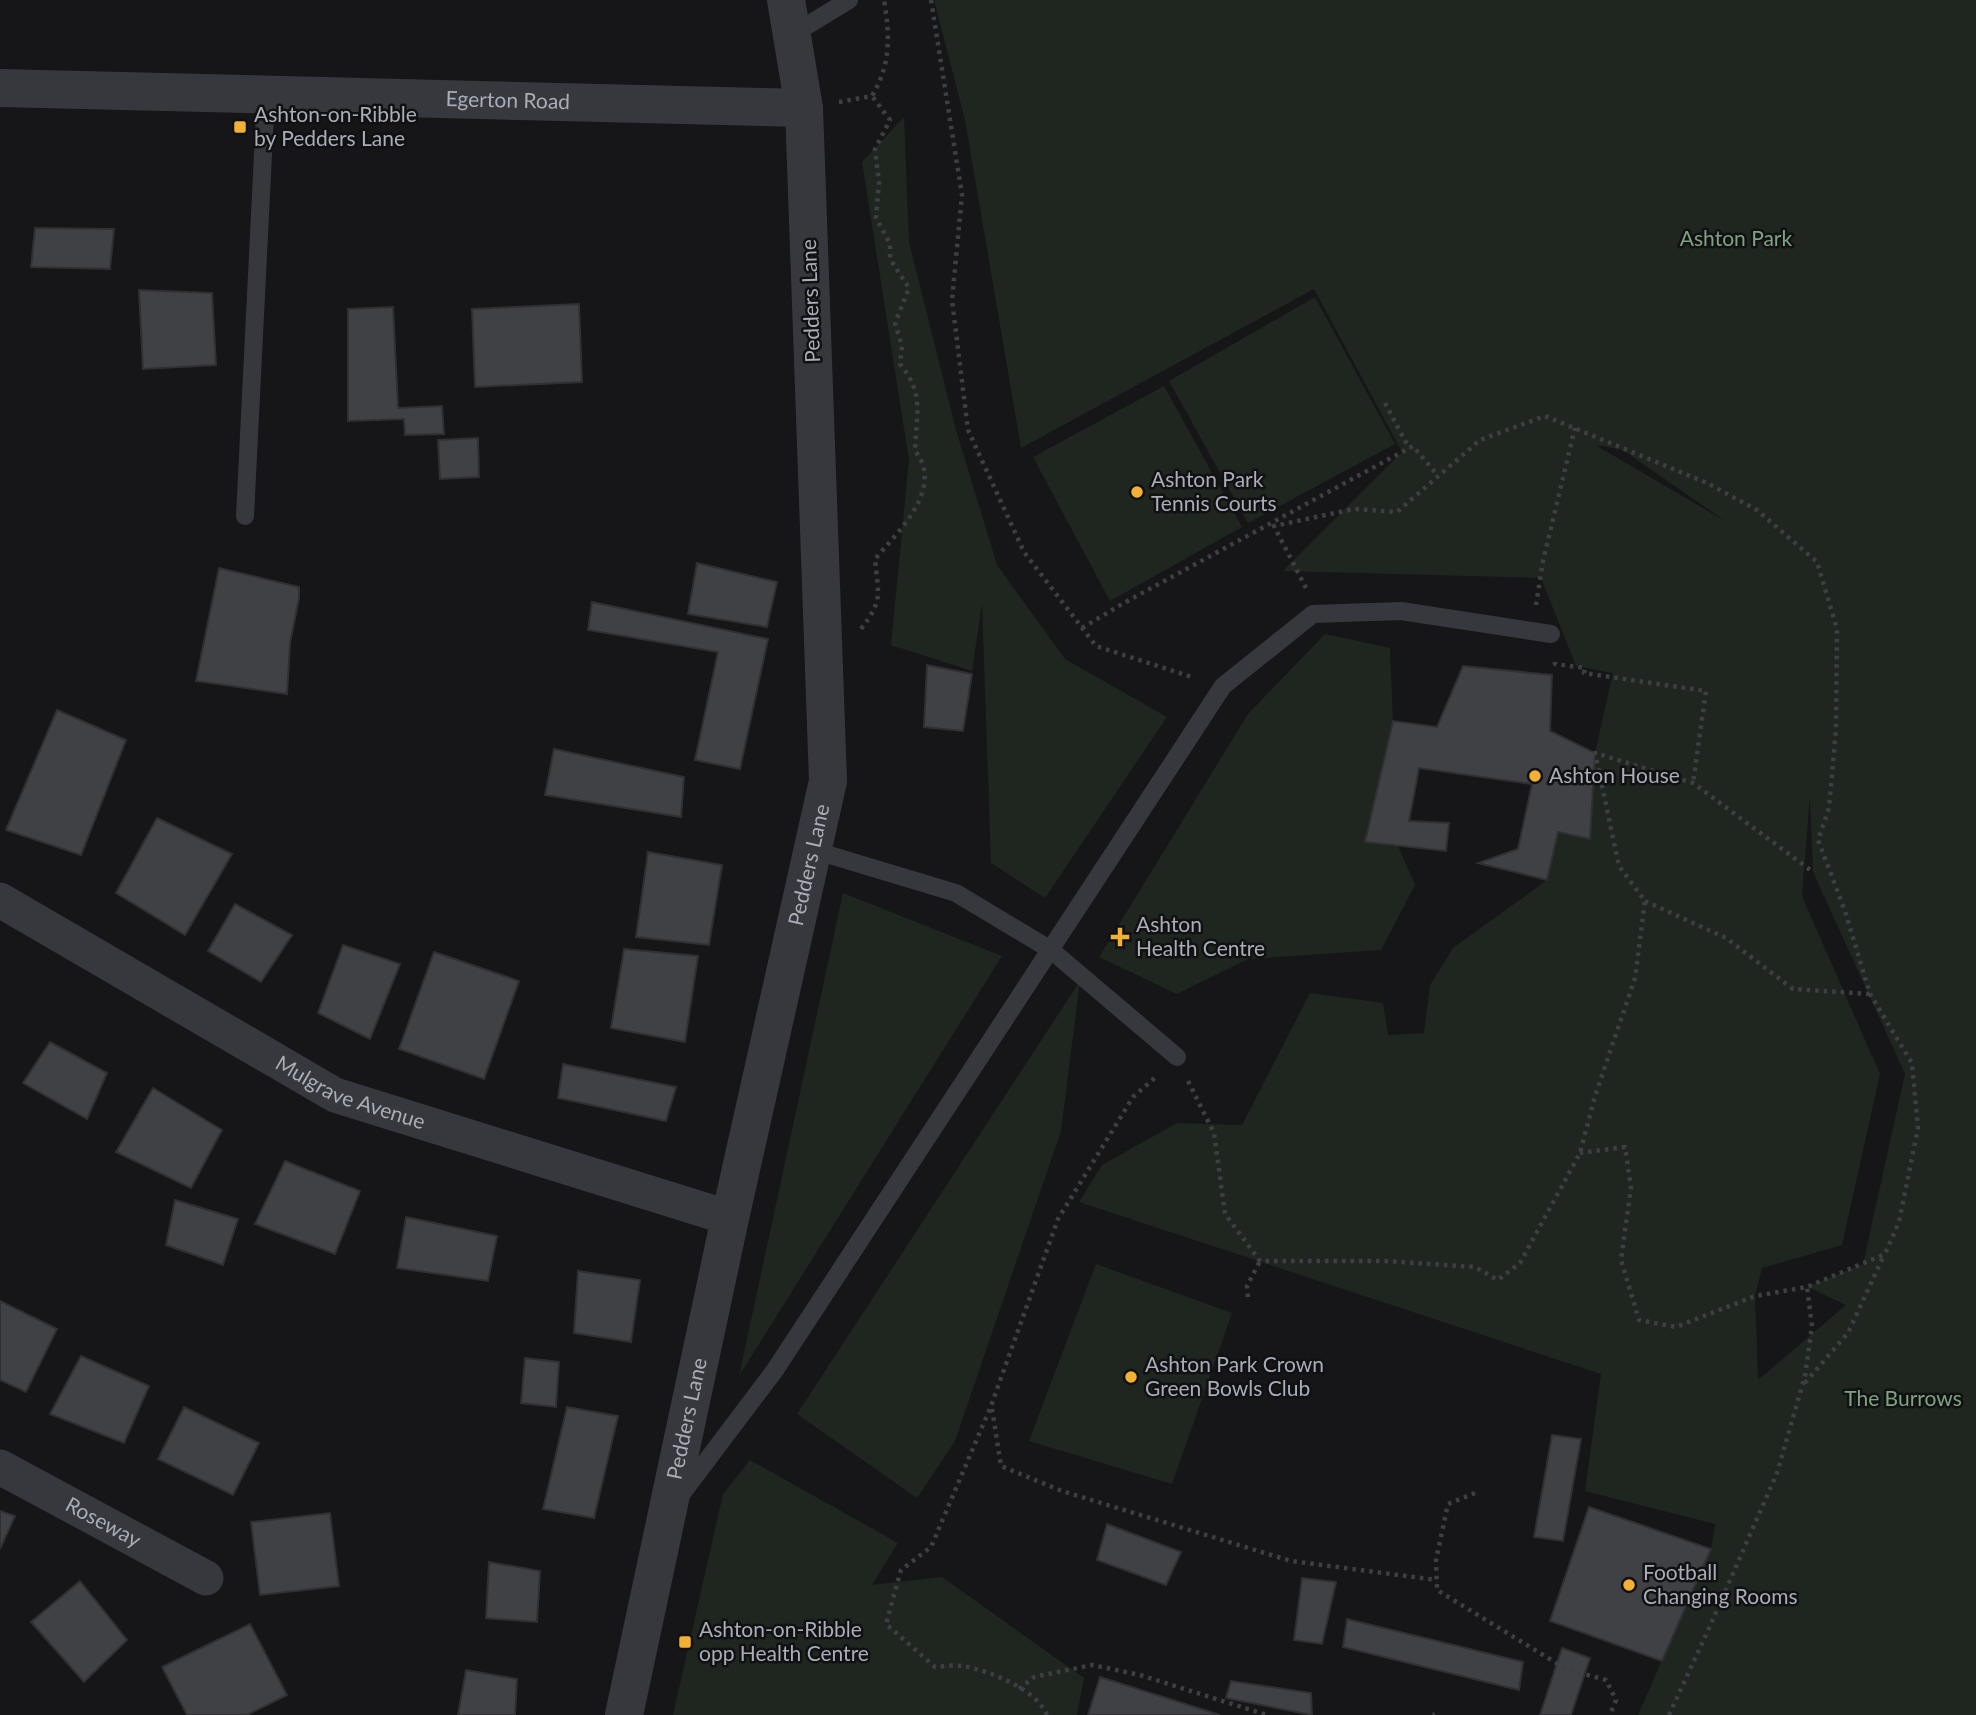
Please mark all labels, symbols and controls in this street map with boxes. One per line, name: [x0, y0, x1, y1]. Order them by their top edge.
street label: Egerton Road: [445, 85, 570, 113]
place label: Ashton-on-Ribble by Pedders Lane: [254, 101, 417, 150]
marker: Ashton-on-Ribble by Pedders Lane: [232, 119, 248, 135]
park label: Ashton Park: [1680, 225, 1793, 250]
street label: Pedders Lane: [795, 239, 824, 363]
place label: Ashton Park Tennis Courts: [1151, 466, 1277, 515]
marker: Ashton Park Tennis Courts: [1129, 484, 1145, 500]
place label: Ashton House: [1549, 762, 1680, 787]
marker: Ashton House: [1527, 768, 1543, 784]
street label: Pedders Lane: [782, 801, 833, 928]
place label: Ashton Health Centre: [1136, 911, 1265, 960]
marker: Ashton Health Centre: [1110, 927, 1130, 947]
street label: Mulgrave Avenue: [272, 1049, 429, 1133]
place label: Ashton Park Crown Green Bowls Club: [1145, 1351, 1324, 1400]
street label: Pedders Lane: [661, 1355, 711, 1482]
marker: Ashton Park Crown Green Bowls Club: [1123, 1369, 1139, 1385]
park label: The Burrows: [1844, 1385, 1962, 1410]
street label: Roseway: [62, 1491, 146, 1552]
place label: Football Changing Rooms: [1643, 1559, 1798, 1608]
marker: Football Changing Rooms: [1621, 1577, 1637, 1593]
place label: Ashton-on-Ribble opp Health Centre: [699, 1616, 869, 1665]
marker: Ashton-on-Ribble opp Health Centre: [677, 1634, 693, 1650]

